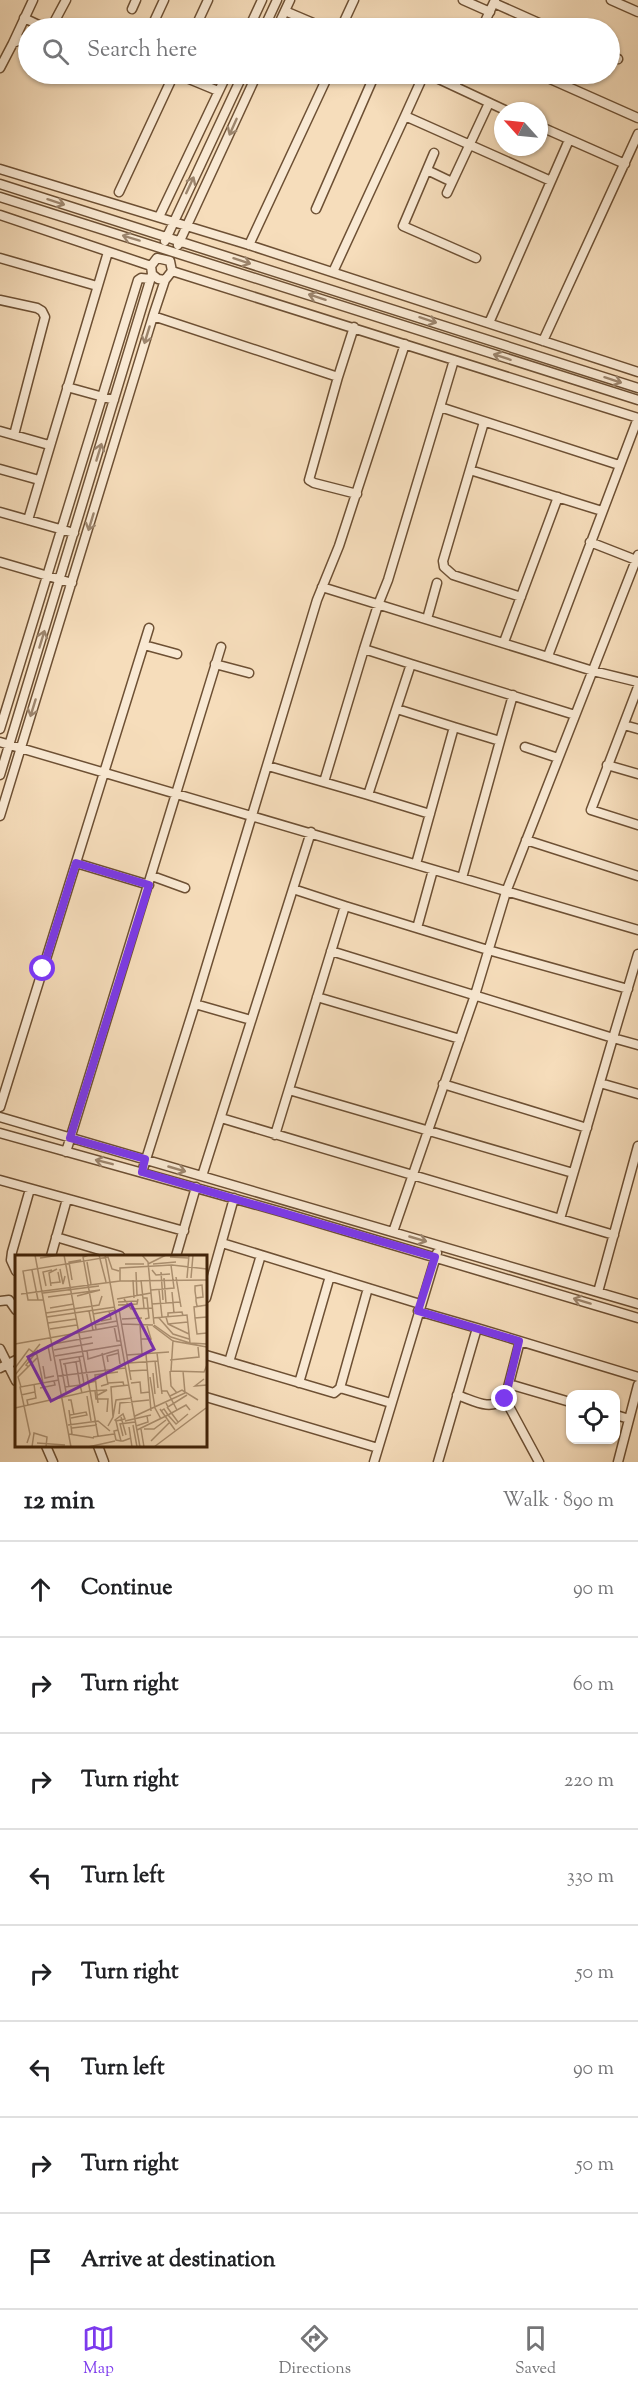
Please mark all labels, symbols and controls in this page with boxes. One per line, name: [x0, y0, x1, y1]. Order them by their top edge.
search box: [18, 18, 620, 84]
icon: search: [39, 35, 72, 68]
text: Search here: [87, 35, 197, 67]
north arrow: [494, 102, 548, 156]
one-way arrow: [227, 117, 238, 135]
one-way arrow: [185, 177, 197, 195]
one-way arrow: [46, 198, 65, 209]
one-way arrow: [122, 232, 141, 243]
one-way arrow: [232, 256, 251, 267]
one-way arrow: [308, 291, 327, 302]
one-way arrow: [418, 315, 437, 326]
one-way arrow: [141, 325, 152, 344]
one-way arrow: [493, 351, 512, 362]
one-way arrow: [603, 375, 622, 386]
one-way arrow: [94, 443, 105, 462]
one-way arrow: [85, 512, 96, 531]
one-way arrow: [37, 630, 48, 649]
one-way arrow: [27, 698, 38, 717]
route start: [29, 955, 55, 981]
one-way arrow: [95, 1156, 114, 1168]
one-way arrow: [167, 1164, 186, 1175]
one-way arrow: [408, 1234, 427, 1245]
inset map: [15, 1255, 207, 1447]
one-way arrow: [573, 1295, 592, 1306]
route end: [491, 1385, 517, 1411]
map controls: [566, 1390, 620, 1444]
button: locate: [566, 1390, 620, 1444]
text: 12 min: [24, 1483, 95, 1520]
text: Walk · 890 m: [502, 1487, 614, 1516]
icon: ahead: [24, 1573, 57, 1606]
text: Continue: [81, 1573, 172, 1605]
text: 90 m: [573, 1575, 614, 1604]
icon: right: [24, 1669, 57, 1702]
text: Turn right: [81, 1669, 178, 1701]
text: 60 m: [573, 1671, 614, 1700]
icon: right: [24, 1765, 57, 1798]
text: Turn right: [81, 1765, 178, 1797]
text: 220 m: [564, 1767, 614, 1796]
icon: left: [24, 1861, 57, 1894]
text: Turn left: [81, 1861, 164, 1893]
text: 330 m: [567, 1863, 614, 1892]
icon: right: [24, 1957, 57, 1990]
text: Turn right: [81, 1957, 178, 1989]
text: 50 m: [576, 1959, 614, 1988]
icon: left: [24, 2053, 57, 2086]
text: Turn left: [81, 2053, 164, 2085]
text: 90 m: [573, 2055, 614, 2084]
icon: right: [24, 2149, 57, 2182]
text: Turn right: [81, 2149, 178, 2181]
text: 50 m: [576, 2151, 614, 2180]
icon: arrive: [24, 2245, 57, 2278]
text: Arrive at destination: [81, 2245, 276, 2277]
tab: Map: [82, 2322, 115, 2381]
tab: Directions: [279, 2322, 351, 2381]
tab: Saved: [515, 2322, 556, 2381]

